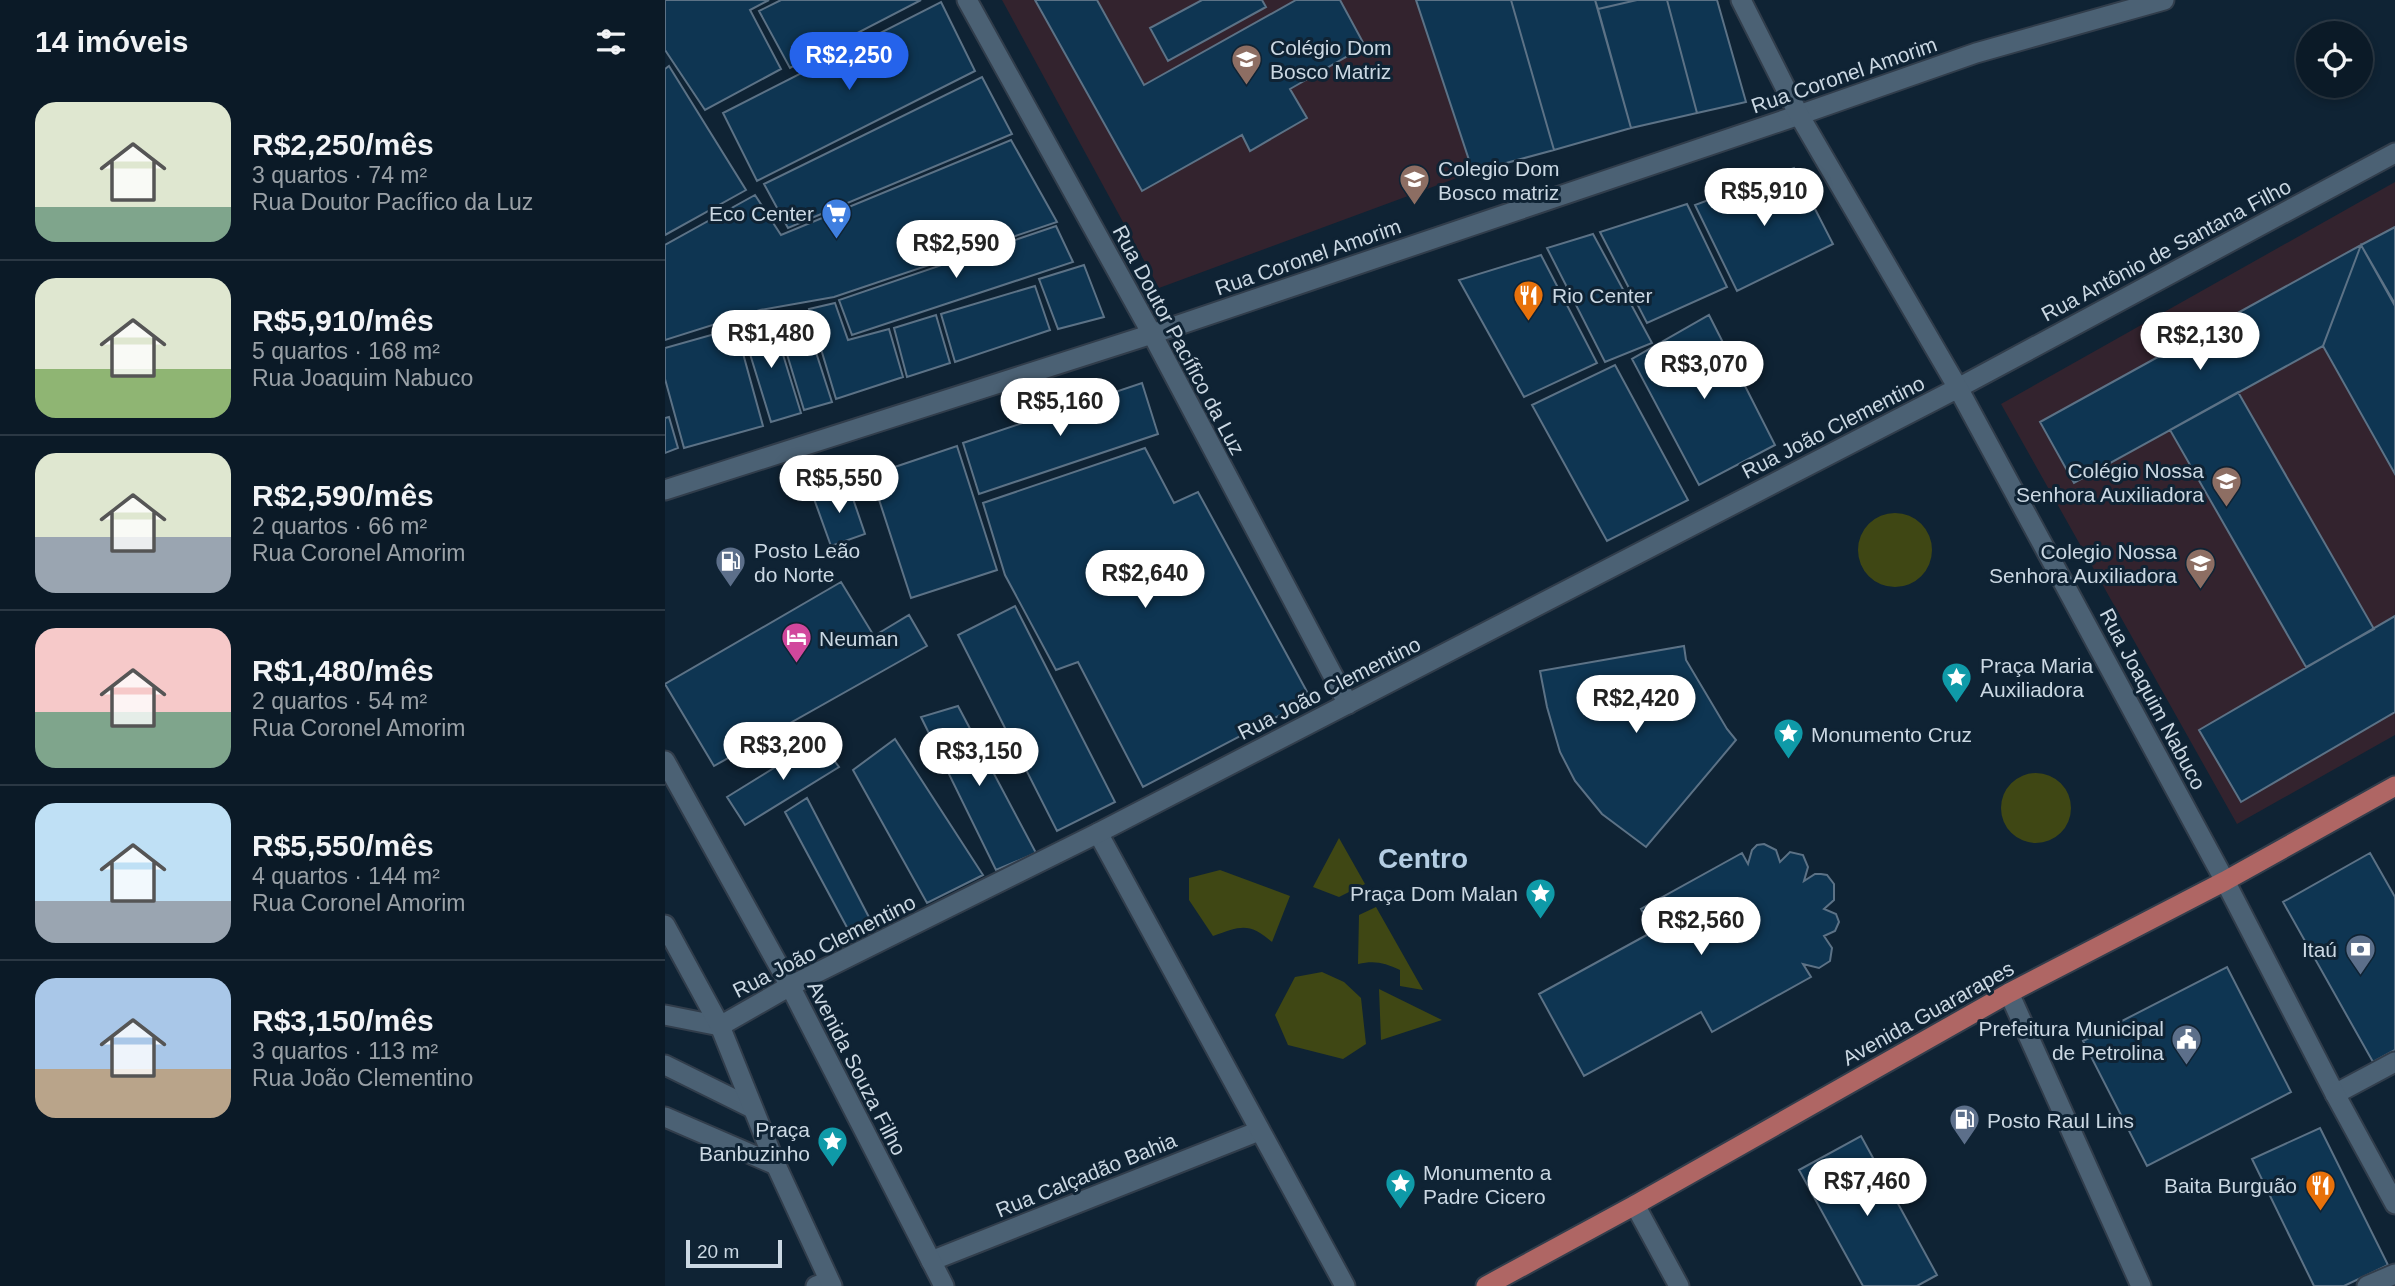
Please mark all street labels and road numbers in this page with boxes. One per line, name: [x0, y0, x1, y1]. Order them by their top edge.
street label: Rua Coronel Amorim: [1748, 32, 1940, 118]
street label: Rua Antônio de Santana Filho: [2037, 174, 2295, 326]
street label: Rua Coronel Amorim: [1212, 214, 1404, 300]
street label: Rua Doutor Pacífico da Luz: [1109, 221, 1249, 459]
street label: Rua João Clementino: [1738, 371, 1928, 483]
street label: Rua Joaquim Nabuco: [2095, 604, 2211, 794]
street label: Rua João Clementino: [1234, 632, 1424, 744]
street label: Rua João Clementino: [729, 890, 919, 1002]
street label: Avenida Guararapes: [1838, 956, 2018, 1070]
street label: Avenida Souza Filho: [803, 977, 911, 1159]
street label: Rua Calçadão Bahia: [992, 1128, 1180, 1222]

